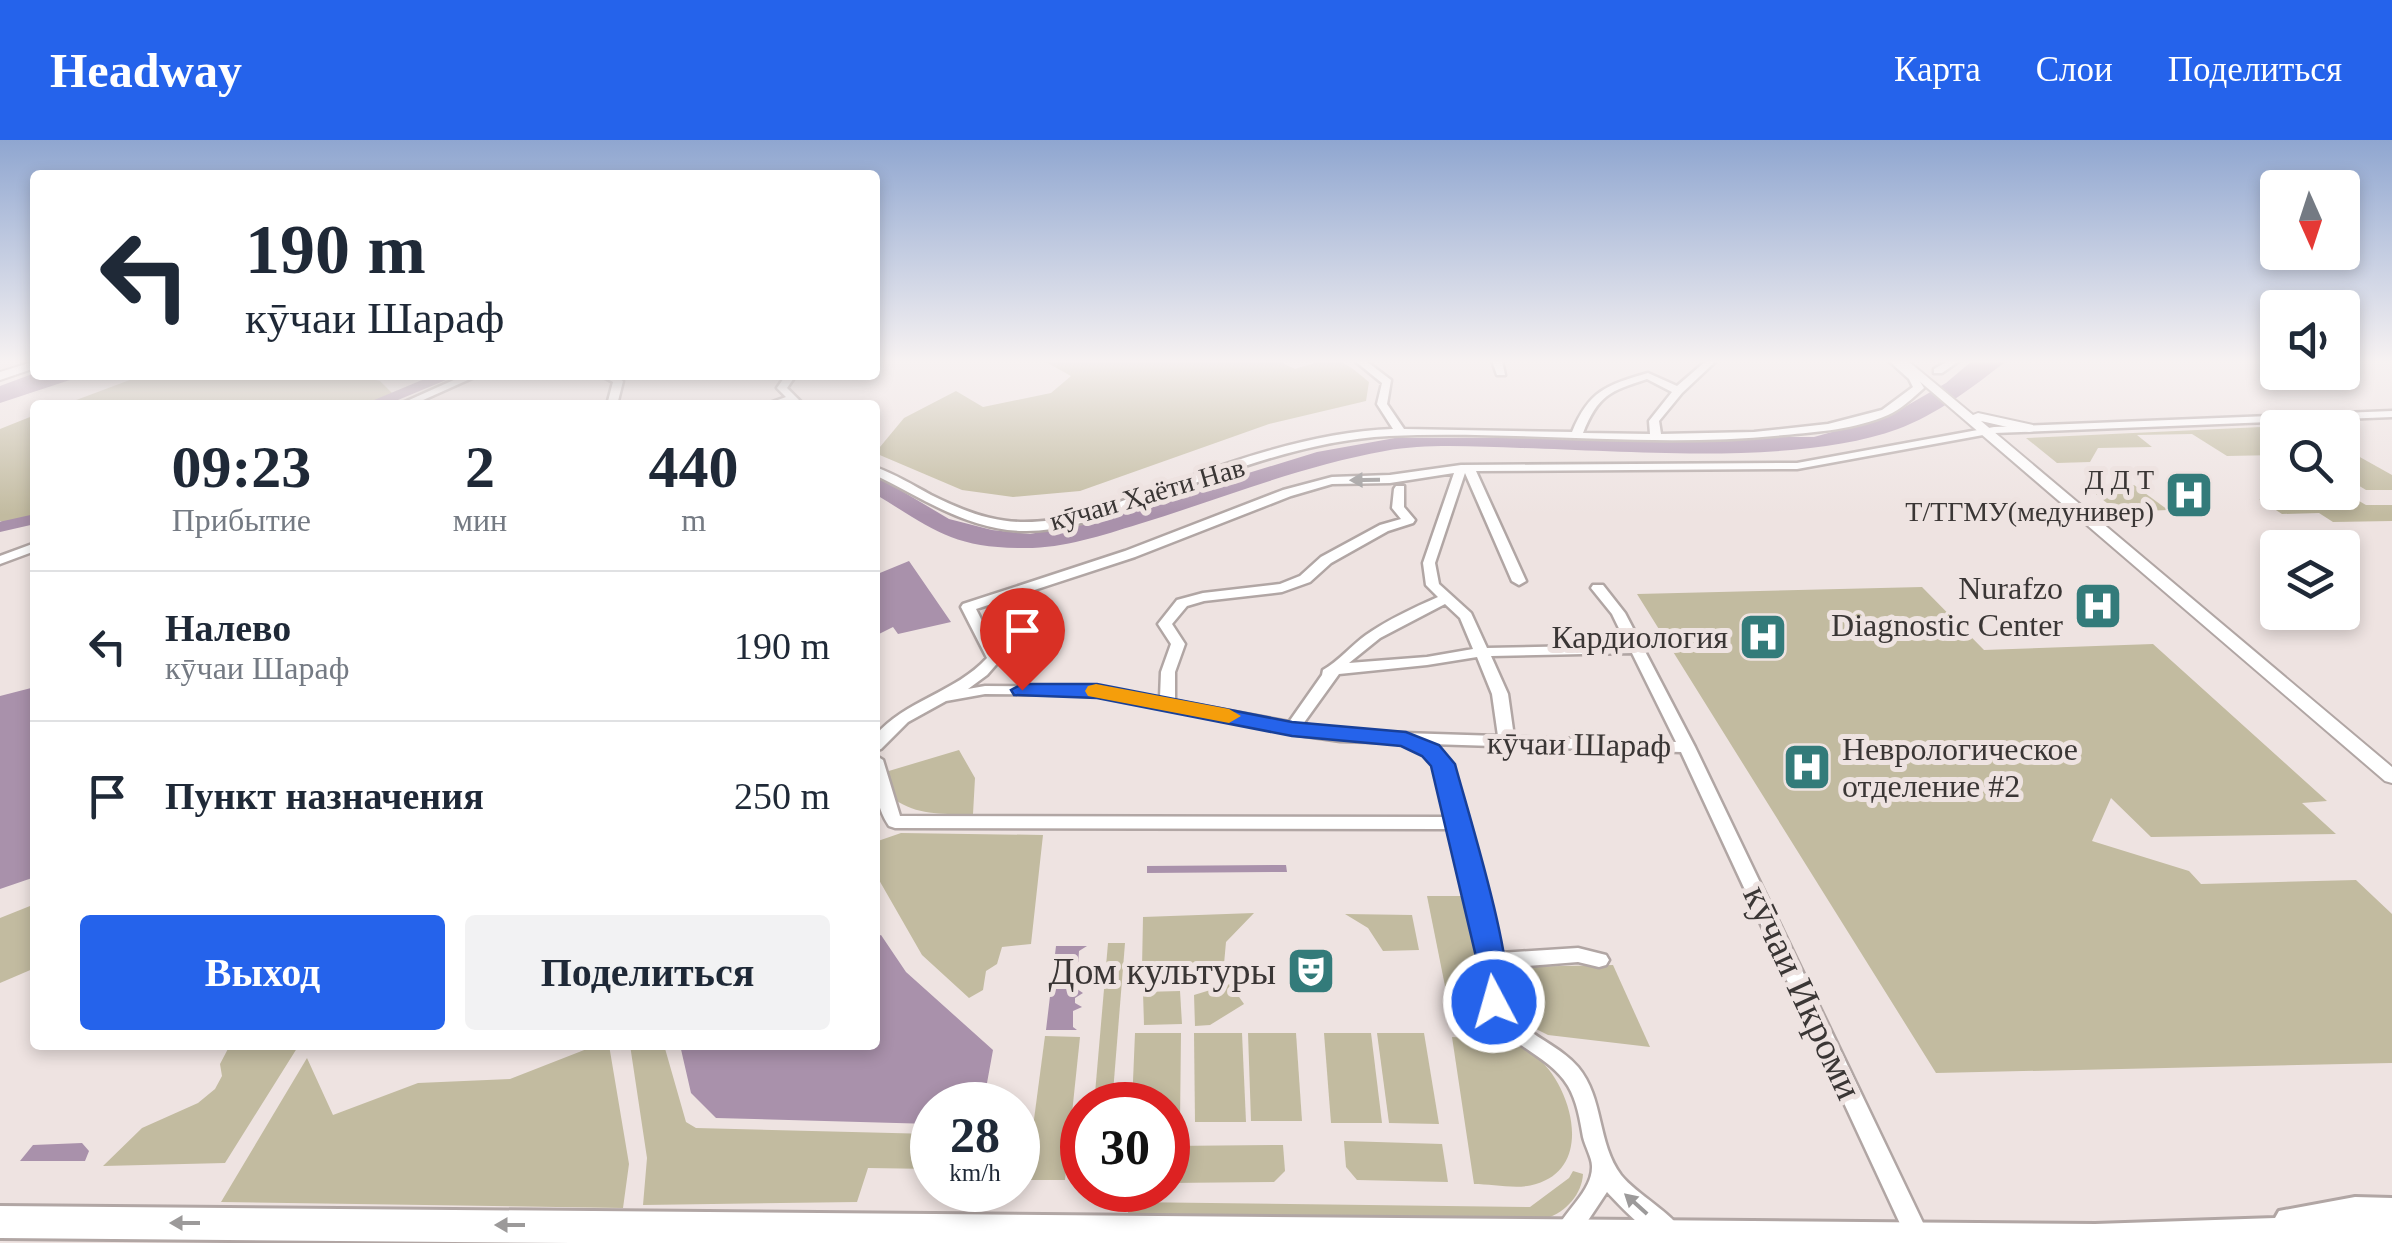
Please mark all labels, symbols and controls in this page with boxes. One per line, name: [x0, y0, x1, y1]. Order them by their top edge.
text: Headway: [50, 44, 242, 97]
text: Карта: [1894, 50, 1981, 89]
text: Слои: [2036, 50, 2113, 89]
text: Поделиться: [2168, 50, 2342, 89]
north arrow: [2260, 170, 2360, 270]
map controls: [2260, 170, 2360, 630]
icon: left: [80, 210, 210, 340]
text: 190 m: [245, 211, 426, 288]
button: sound: [2260, 290, 2360, 390]
text: кӯчаи Шараф: [245, 293, 504, 343]
button: search: [2260, 410, 2360, 510]
text: 09:23: [171, 434, 311, 500]
text: 2: [465, 434, 495, 500]
text: 440: [649, 434, 739, 500]
street label: кӯчаи Ҳаёти Нав: [1046, 451, 1248, 537]
place label: Д Д Т Т/ТГМУ(медунивер): [1905, 464, 2154, 527]
hospital icon: Д Д Т Т/ТГМУ(медунивер): [2163, 469, 2215, 521]
one-way arrow: [1348, 472, 1380, 488]
text: Прибытие: [172, 502, 311, 538]
text: мин: [453, 502, 507, 538]
text: m: [681, 502, 706, 538]
button: layers: [2260, 530, 2360, 630]
place label: Nurafzo Diagnostic Center: [1831, 570, 2063, 643]
hospital icon: Nurafzo Diagnostic Center: [2072, 580, 2124, 632]
pin: [980, 588, 1065, 691]
icon: arrive: [995, 603, 1050, 658]
text: Налево: [165, 607, 291, 649]
hospital icon: Кардиология: [1737, 611, 1789, 663]
icon: left: [80, 619, 135, 674]
place label: Кардиология: [1551, 619, 1728, 655]
text: 190 m: [734, 625, 830, 667]
text: кӯчаи Шараф: [165, 650, 349, 686]
street label: кӯчаи Шараф: [1487, 724, 1671, 764]
place label: Неврологическое отделение #2: [1842, 731, 2078, 804]
hospital icon: Неврологическое отделение #2: [1781, 741, 1833, 793]
icon: arrive: [80, 769, 135, 824]
text: Пункт назначения: [165, 775, 484, 817]
text: 250 m: [734, 775, 830, 817]
street label: кӯчаи Икроми: [1735, 879, 1871, 1105]
button: Выход: [80, 915, 445, 1030]
button: Поделиться: [465, 915, 830, 1030]
theatre icon: Дом культуры: [1285, 945, 1337, 997]
place label: Дом культуры: [1049, 950, 1276, 992]
position arrow: [1442, 950, 1546, 1054]
speed limit sign: 30: [1060, 1082, 1190, 1212]
text: 28: [950, 1107, 1000, 1163]
text: km/h: [949, 1159, 1001, 1186]
one-way arrow: [1624, 1193, 1648, 1216]
one-way arrow: [168, 1214, 200, 1230]
one-way arrow: [493, 1217, 525, 1233]

